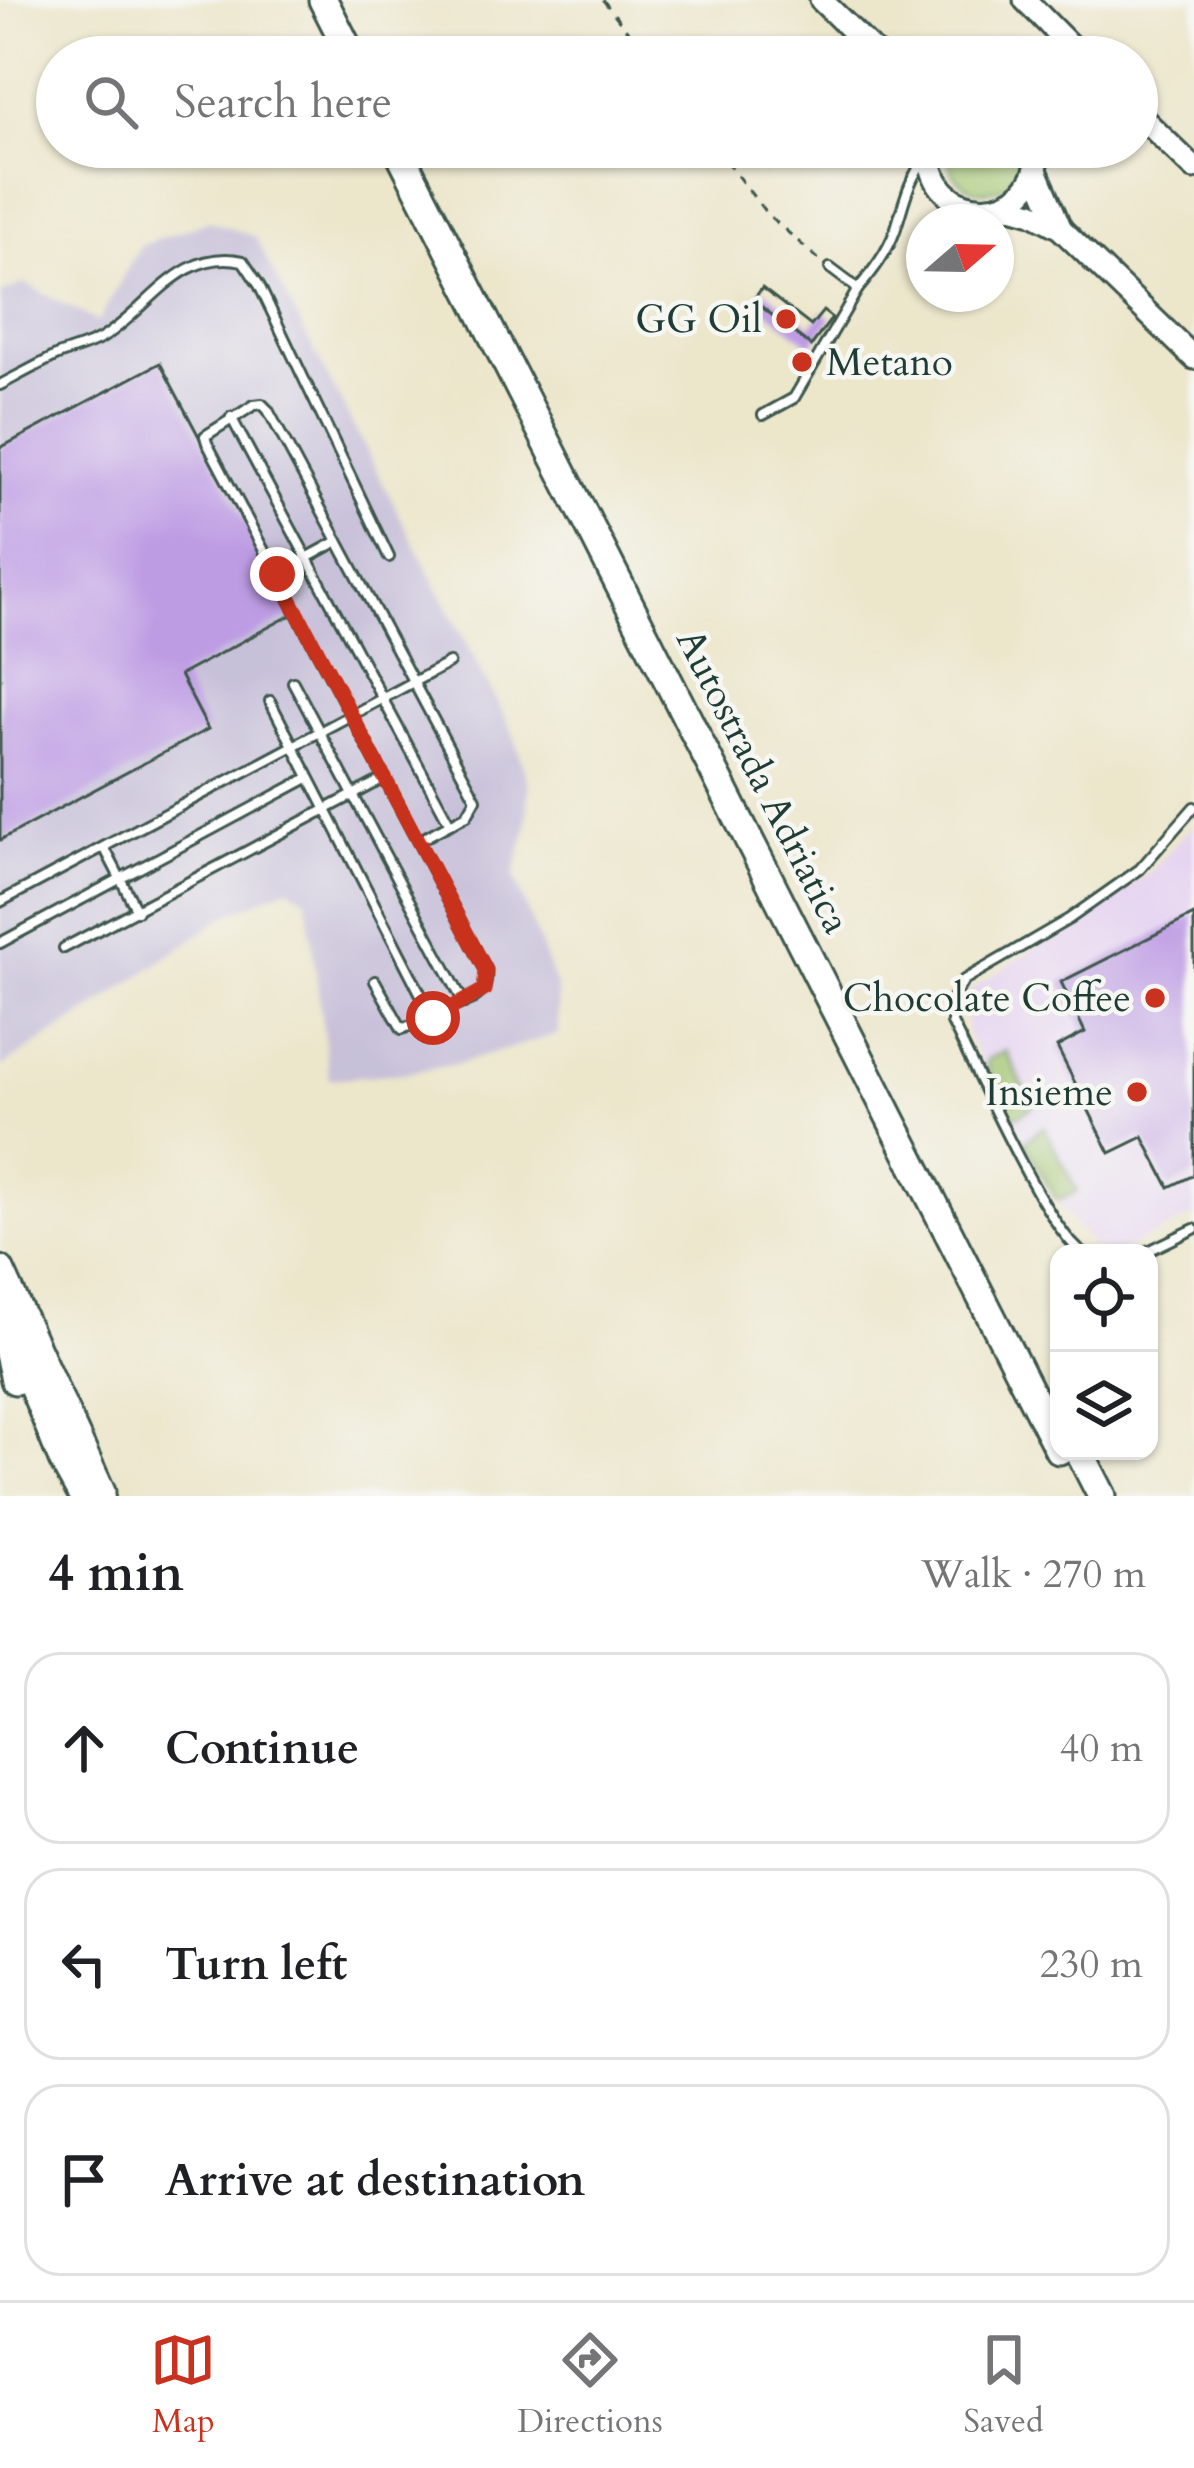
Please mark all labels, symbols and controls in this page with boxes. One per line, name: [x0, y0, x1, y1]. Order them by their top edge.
search box: [36, 36, 1158, 168]
icon: search: [78, 69, 144, 135]
text: Search here: [174, 72, 392, 133]
north arrow: [906, 204, 1014, 312]
place label: GG Oil: [635, 293, 762, 346]
marker: GG Oil: [773, 306, 799, 332]
place label: Metano: [826, 336, 953, 389]
marker: Metano: [789, 349, 815, 375]
route end: [250, 547, 304, 601]
street label: Autostrada Adriatica: [663, 619, 863, 943]
place label: Chocolate Coffee: [843, 972, 1131, 1025]
marker: Chocolate Coffee: [1142, 985, 1168, 1011]
route start: [406, 991, 460, 1045]
place label: Insieme: [985, 1066, 1113, 1119]
marker: Insieme: [1124, 1079, 1150, 1105]
map controls: [1050, 1244, 1158, 1460]
button: locate: [1050, 1244, 1158, 1352]
button: layers: [1050, 1352, 1158, 1460]
text: 4 min: [48, 1539, 184, 1609]
text: Walk · 270 m: [921, 1548, 1146, 1601]
icon: ahead: [51, 1715, 117, 1781]
text: Continue: [165, 1718, 359, 1779]
text: 40 m: [1060, 1722, 1143, 1775]
icon: left: [51, 1931, 117, 1997]
text: Turn left: [165, 1934, 347, 1995]
text: 230 m: [1040, 1938, 1143, 1991]
icon: arrive: [51, 2147, 117, 2213]
text: Arrive at destination: [165, 2150, 585, 2211]
tab: Map: [150, 2327, 216, 2444]
tab: Directions: [517, 2327, 663, 2444]
tab: Saved: [964, 2327, 1044, 2444]

